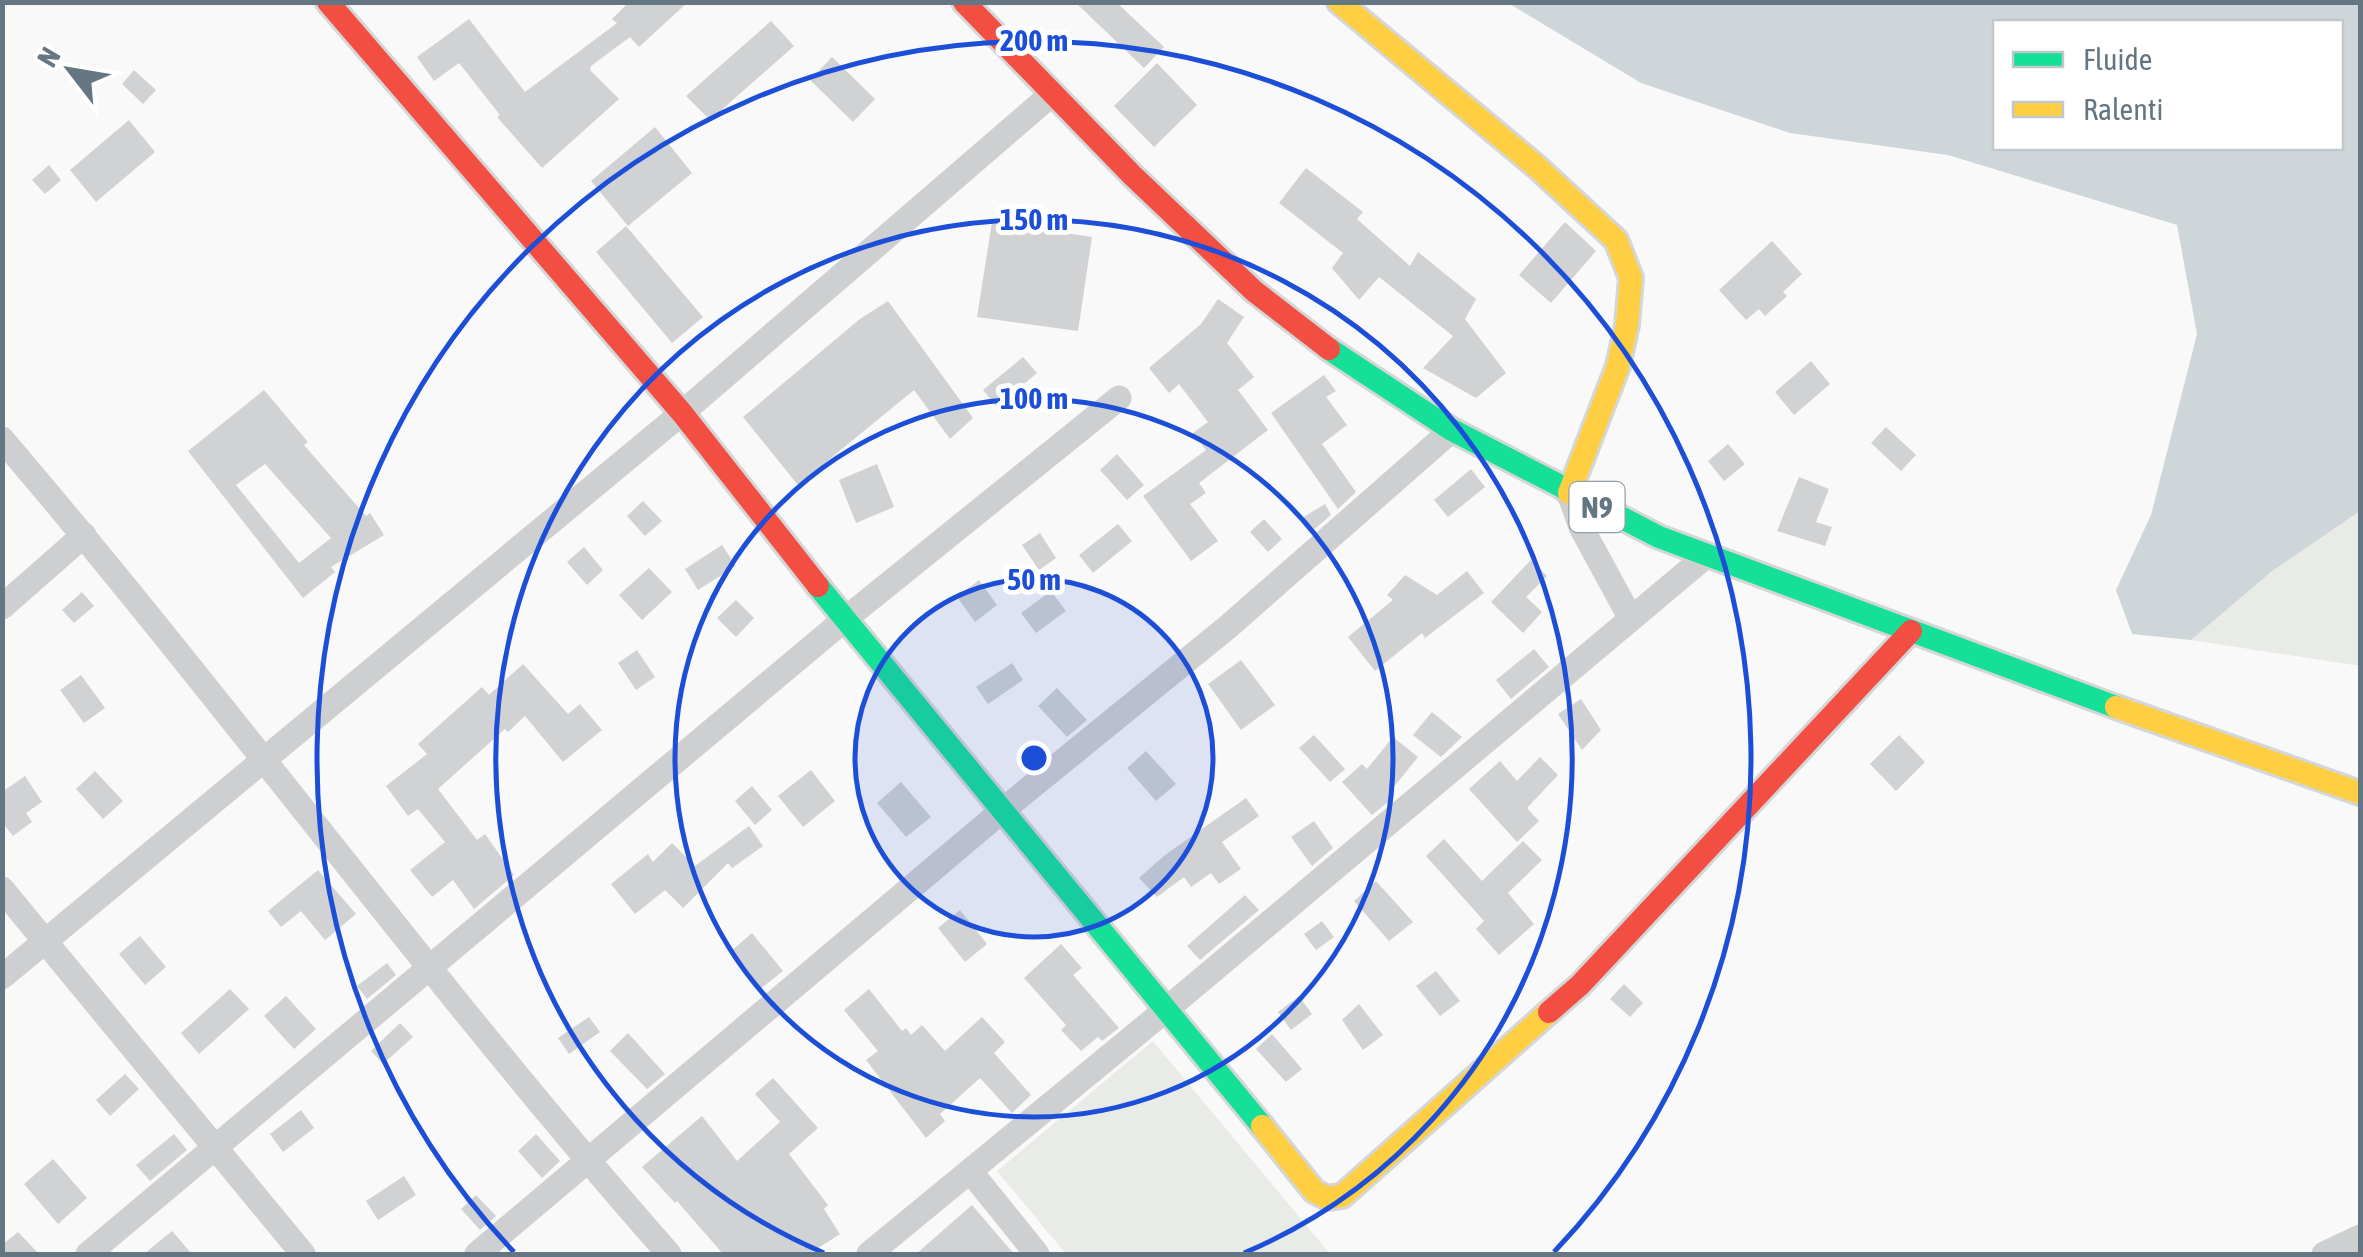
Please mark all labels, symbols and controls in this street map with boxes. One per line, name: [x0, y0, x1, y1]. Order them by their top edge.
north arrow: [20, 20, 120, 120]
legend: [1993, 20, 2343, 150]
text: 200 m: [1000, 23, 1068, 57]
text: N: [31, 42, 67, 72]
text: Fluide: [2083, 42, 2152, 76]
text: Ralenti: [2083, 92, 2163, 126]
text: 150 m: [1000, 202, 1068, 236]
text: 100 m: [1000, 381, 1068, 415]
road number: N9: [1570, 482, 1624, 532]
text: 50 m: [1007, 562, 1061, 596]
centre of rings: [1016, 740, 1052, 776]

